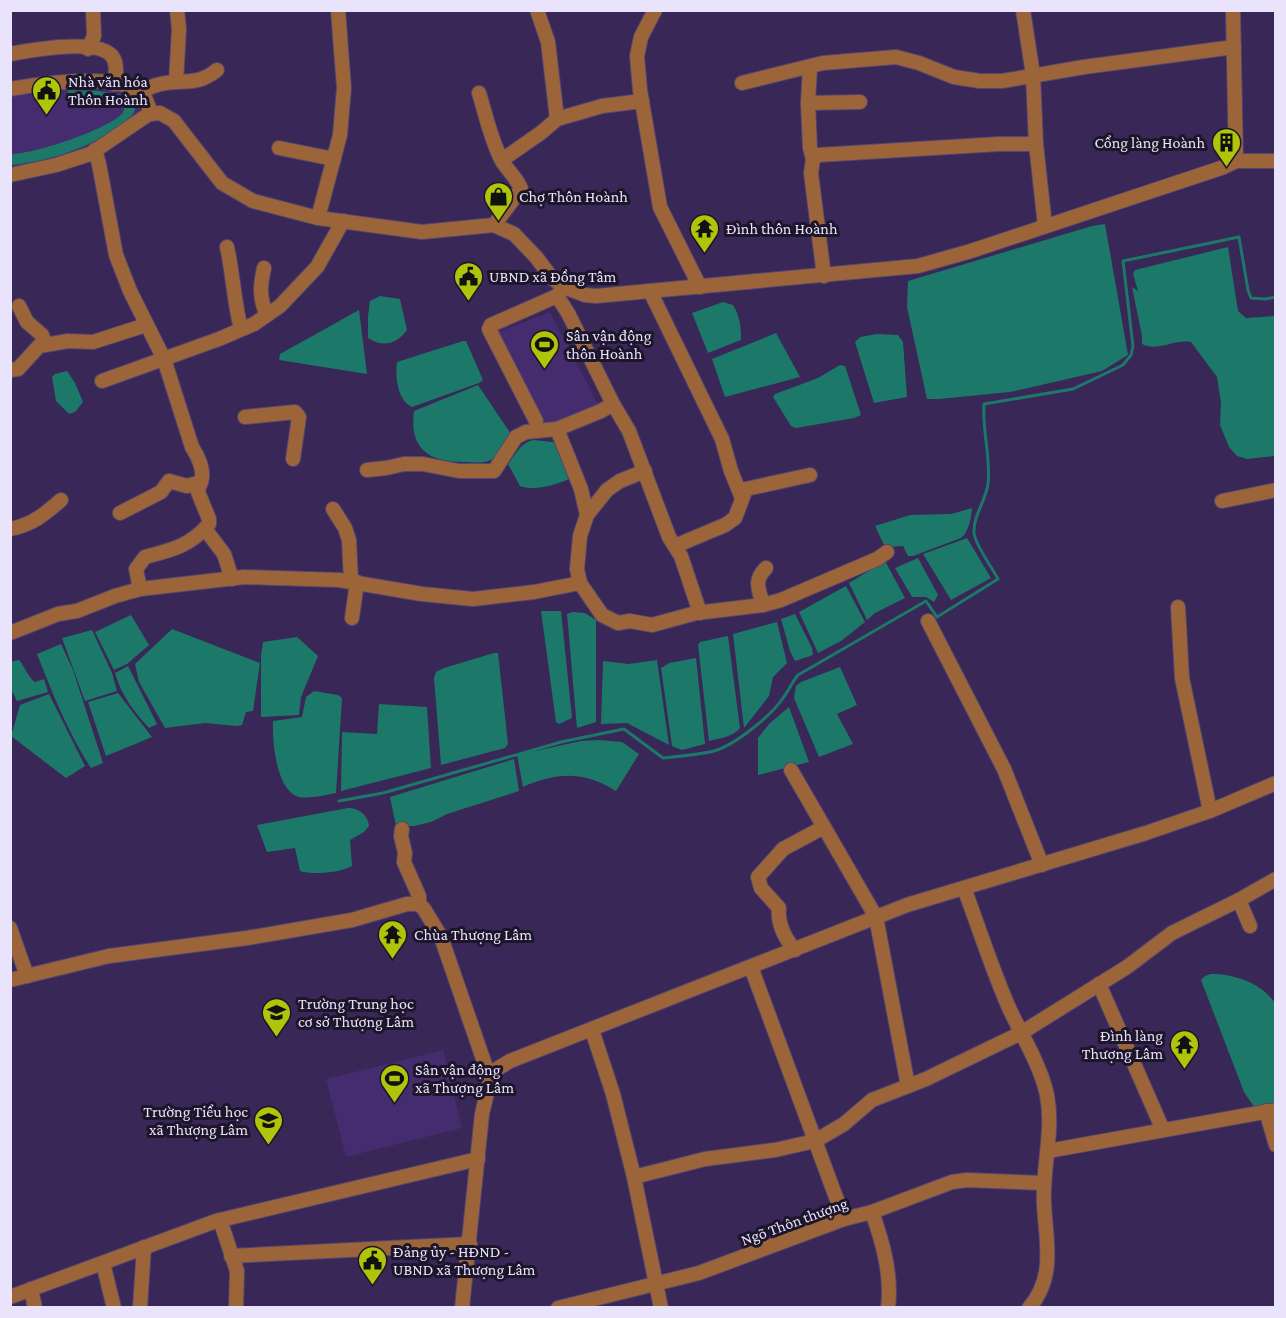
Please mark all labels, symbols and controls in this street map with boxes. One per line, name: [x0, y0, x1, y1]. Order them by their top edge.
place label: Nhà văn hóa Thôn Hoành: [68, 73, 148, 108]
public building icon: Nhà văn hóa Thôn Hoành: [31, 74, 63, 116]
building icon: Cổng làng Hoành: [1210, 126, 1242, 168]
place label: Cổng làng Hoành: [1094, 134, 1205, 152]
shop icon: Chợ Thôn Hoành: [482, 180, 514, 222]
place label: Chợ Thôn Hoành: [519, 188, 628, 206]
temple icon: Đình thôn Hoành: [689, 212, 721, 254]
place label: Đình thôn Hoành: [726, 220, 838, 237]
public building icon: UBND xã Đồng Tâm: [452, 260, 484, 302]
place label: UBND xã Đồng Tâm: [489, 268, 617, 286]
place label: Sân vận động thôn Hoành: [566, 327, 652, 362]
sports icon: Sân vận động thôn Hoành: [529, 328, 561, 370]
temple icon: Chùa Thượng Lâm: [377, 918, 409, 960]
place label: Chùa Thượng Lâm: [414, 926, 532, 944]
place label: Trường Trung học cơ sở Thượng Lâm: [298, 995, 414, 1031]
school or university icon: Trường Trung học cơ sở Thượng Lâm: [261, 996, 293, 1038]
place label: Đình làng Thượng Lâm: [1082, 1027, 1163, 1063]
temple icon: Đình làng Thượng Lâm: [1168, 1028, 1200, 1070]
place label: Sân vận động xã Thượng Lâm: [415, 1061, 514, 1097]
sports icon: Sân vận động xã Thượng Lâm: [378, 1062, 410, 1104]
place label: Trường Tiểu học xã Thượng Lâm: [143, 1103, 248, 1139]
school or university icon: Trường Tiểu học xã Thượng Lâm: [253, 1104, 285, 1146]
street label: Ngõ Thôn thượng: [738, 1194, 850, 1250]
place label: Đảng ủy - HĐND - UBND xã Thượng Lâm: [393, 1243, 536, 1279]
public building icon: Đảng ủy - HĐND - UBND xã Thượng Lâm: [356, 1244, 388, 1286]

